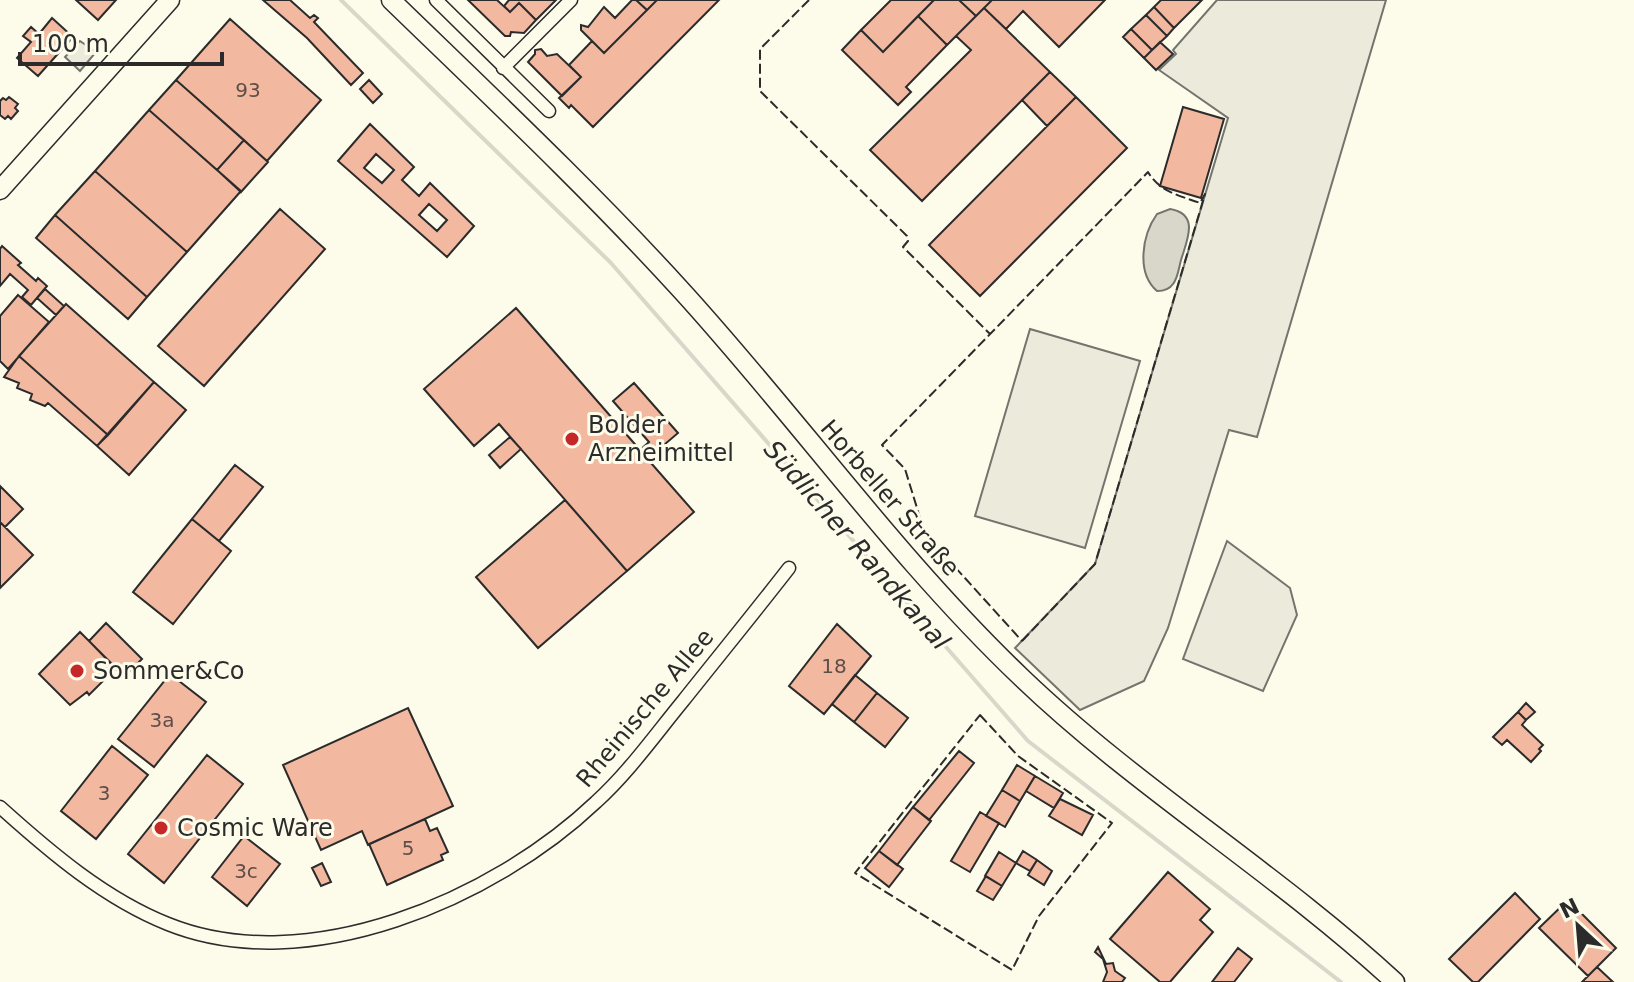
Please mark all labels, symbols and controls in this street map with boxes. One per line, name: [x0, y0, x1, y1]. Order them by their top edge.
scale bar: [20, 16, 222, 66]
text: 100 m: [32, 30, 109, 58]
house number: 93: [235, 78, 261, 102]
place label: Bolder Arzneimittel: [588, 411, 734, 467]
street label: Horbeller Straße: [815, 414, 965, 582]
marker: Bolder Arzneimittel: [563, 430, 581, 448]
water label: Südlicher Randkanal: [758, 434, 956, 656]
street label: Rheinische Allee: [571, 623, 719, 793]
house number: 18: [821, 654, 847, 678]
place label: Sommer&Co: [93, 657, 244, 685]
marker: Sommer&Co: [68, 662, 86, 680]
house number: 3a: [150, 708, 174, 732]
house number: 3: [98, 781, 110, 805]
place label: Cosmic Ware: [177, 814, 333, 842]
marker: Cosmic Ware: [152, 819, 170, 837]
house number: 5: [402, 836, 414, 860]
house number: 3c: [234, 859, 258, 883]
north arrow: [1538, 886, 1618, 966]
text: N: [1556, 893, 1583, 924]

